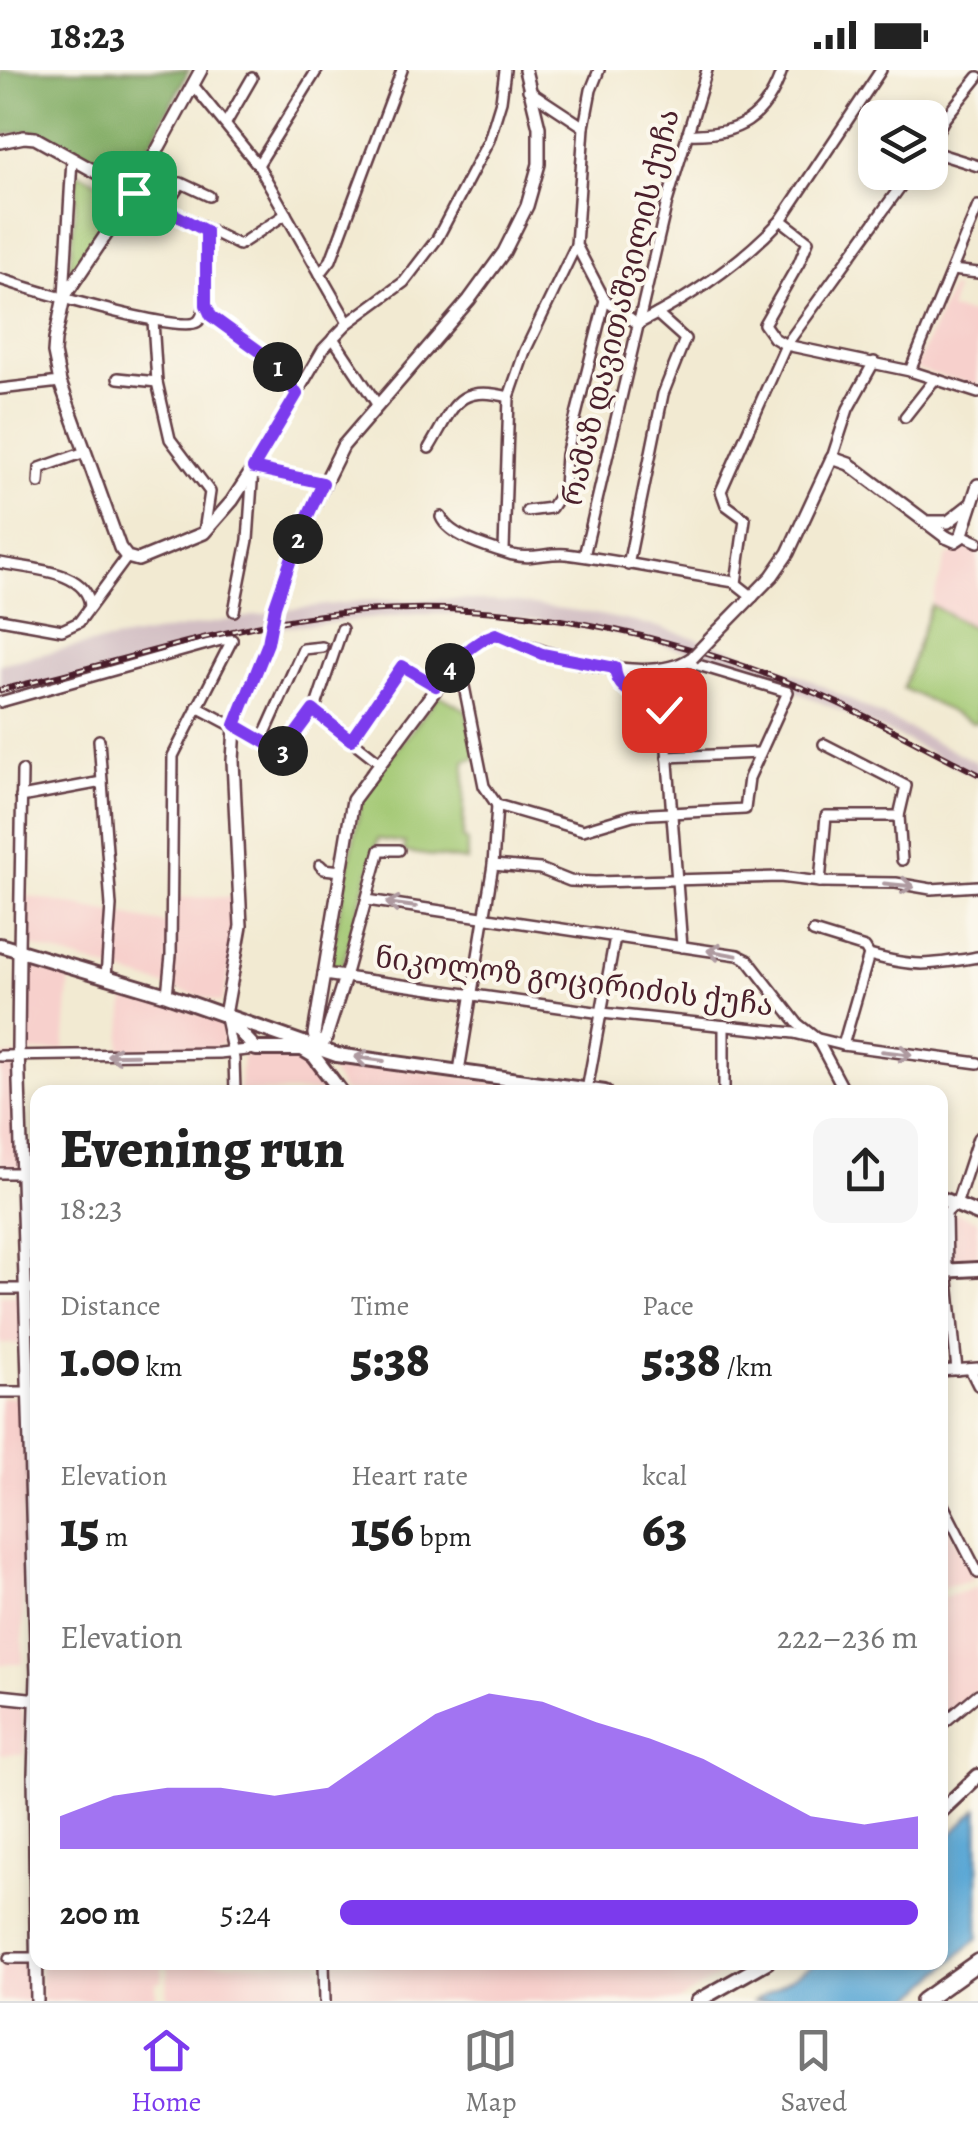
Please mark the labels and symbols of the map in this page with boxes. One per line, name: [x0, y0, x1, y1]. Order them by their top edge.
street label: რამაზ დავითაშვილის ქუჩა: [551, 105, 689, 509]
pin: [92, 151, 177, 236]
pin: 1: [253, 342, 303, 392]
pin: 2: [273, 514, 323, 564]
pin: 4: [425, 643, 475, 693]
pin: [622, 668, 707, 753]
pin: 3: [258, 726, 308, 776]
one-way arrow: [882, 876, 915, 895]
one-way arrow: [385, 895, 418, 913]
street label: ნიკოლოზ გოცირიძის ქუჩა: [372, 937, 776, 1025]
one-way arrow: [707, 943, 739, 962]
one-way arrow: [881, 1044, 913, 1062]
one-way arrow: [106, 1045, 138, 1064]
one-way arrow: [354, 1050, 386, 1068]

